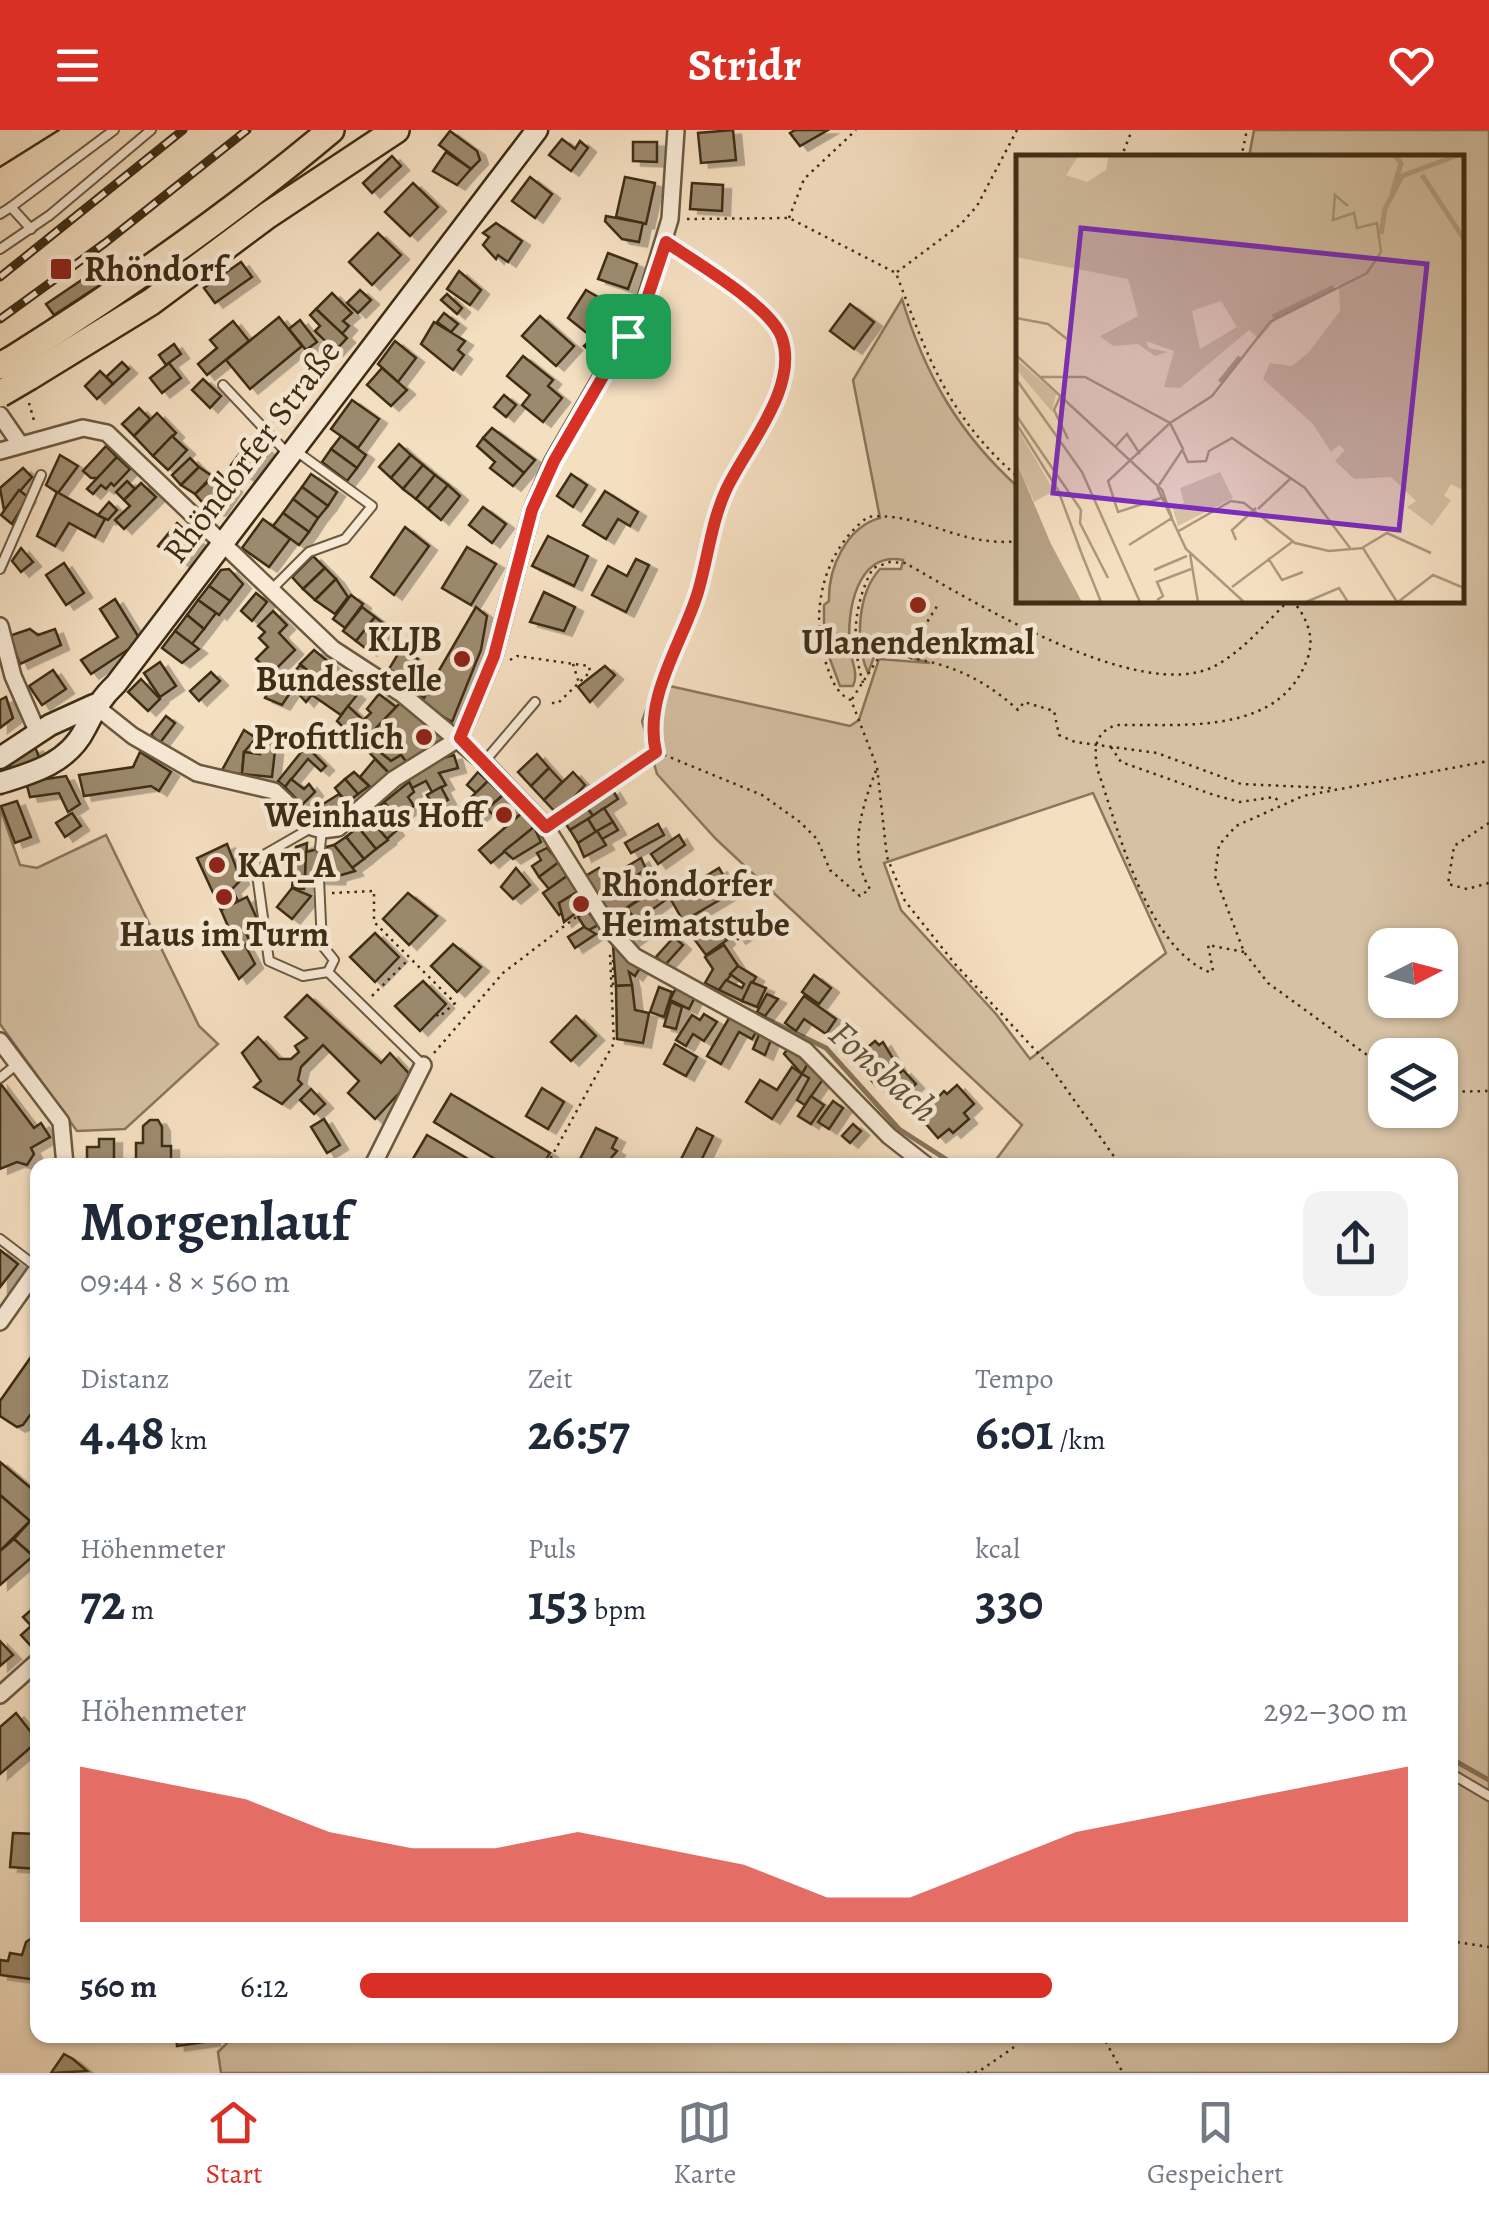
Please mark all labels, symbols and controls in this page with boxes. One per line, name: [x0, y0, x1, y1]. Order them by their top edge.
text: Stridr: [688, 34, 801, 96]
icon: menu: [50, 38, 105, 93]
icon: heart: [1384, 38, 1439, 93]
inset map: [1016, 155, 1464, 602]
place label: Rhöndorf: [84, 245, 231, 293]
marker: Rhöndorf: [48, 256, 74, 282]
pin: [586, 294, 671, 379]
icon: arrive: [601, 309, 656, 364]
street label: Rhöndorfer Straße: [151, 329, 351, 573]
marker: Ulanendenkmal: [907, 594, 929, 616]
place label: KLJB Bundesstelle: [256, 615, 442, 703]
place label: Ulanendenkmal: [802, 618, 1034, 666]
marker: KLJB Bundesstelle: [451, 648, 473, 670]
place label: Profittlich: [253, 713, 404, 761]
marker: Profittlich: [413, 726, 435, 748]
place label: Weinhaus Hoff: [263, 791, 489, 839]
marker: Weinhaus Hoff: [493, 804, 515, 826]
place label: KAT_A: [237, 841, 337, 889]
marker: KAT_A: [206, 854, 228, 876]
place label: Rhöndorfer Heimatstube: [601, 860, 790, 948]
marker: Haus im Turm: [213, 886, 235, 908]
marker: Rhöndorfer Heimatstube: [570, 893, 592, 915]
place label: Haus im Turm: [119, 910, 329, 958]
north arrow: [1368, 928, 1458, 1018]
map controls: [1368, 928, 1458, 1128]
water label: Fonsbach: [818, 1008, 950, 1134]
button: layers: [1368, 1038, 1458, 1128]
text: Morgenlauf: [80, 1184, 350, 1259]
button: share: [1303, 1191, 1408, 1296]
text: 09:44 · 8 × 560 m: [80, 1259, 290, 1303]
text: Distanz: [80, 1360, 169, 1398]
text: Zeit: [528, 1360, 573, 1398]
text: Tempo: [975, 1360, 1054, 1398]
text: 4.48: [80, 1398, 165, 1466]
text: 26:57: [528, 1398, 630, 1466]
text: 6:01: [975, 1398, 1054, 1466]
text: km: [165, 1421, 208, 1459]
text: /km: [1054, 1421, 1106, 1459]
text: Höhenmeter: [80, 1530, 226, 1568]
text: Puls: [528, 1530, 576, 1568]
text: kcal: [975, 1530, 1020, 1568]
text: 72: [80, 1568, 126, 1636]
text: 153: [528, 1568, 588, 1636]
text: 330: [975, 1568, 1043, 1636]
text: m: [126, 1591, 154, 1629]
text: bpm: [588, 1591, 646, 1629]
text: Höhenmeter: [80, 1688, 247, 1732]
text: 292–300 m: [1263, 1688, 1408, 1732]
text: 560 m: [80, 1964, 157, 2008]
text: 6:12: [240, 1964, 289, 2008]
tab: Start: [205, 2095, 263, 2193]
tab: Karte: [673, 2095, 736, 2193]
tab: Gespeichert: [1147, 2095, 1284, 2193]

